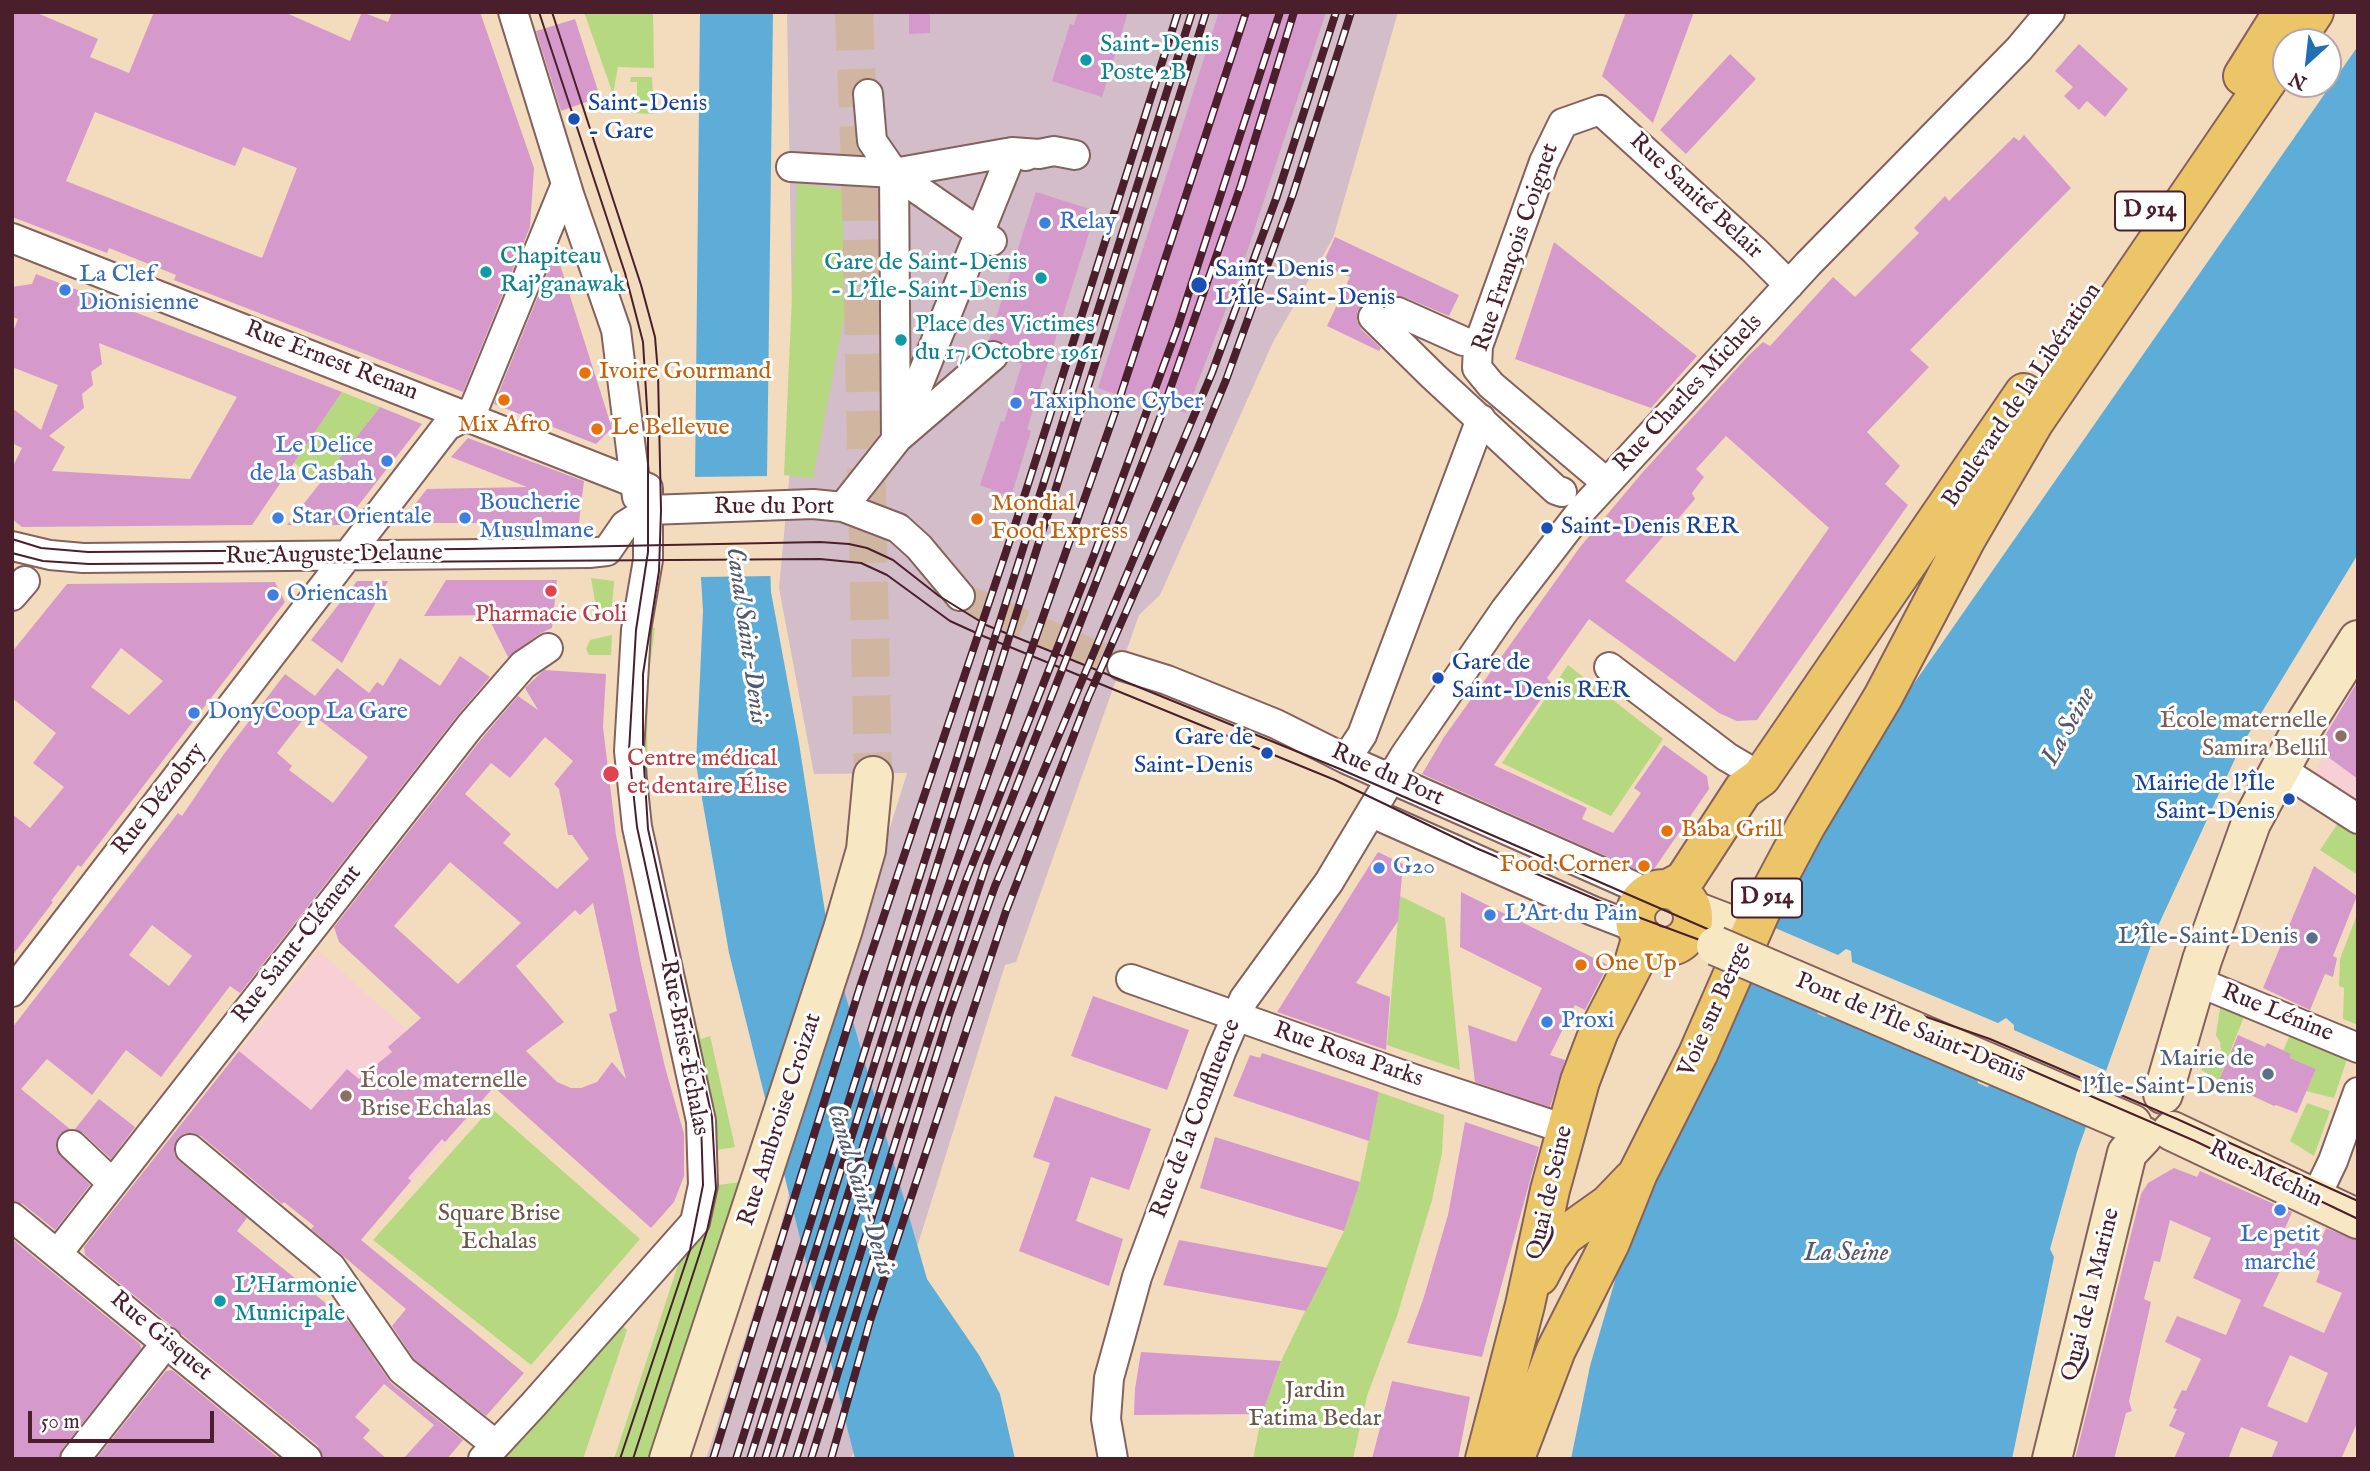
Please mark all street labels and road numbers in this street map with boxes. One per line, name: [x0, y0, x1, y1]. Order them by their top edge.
street label: Rue Sanité Belair: [1622, 128, 1768, 266]
street label: Rue François Coignet: [1468, 140, 1566, 356]
road number: D 914: [2115, 192, 2185, 230]
street label: Boulevard de la Libération: [1937, 278, 2109, 514]
street label: Rue Charles Michels: [1609, 309, 1769, 479]
street label: Rue Ernest Renan: [240, 316, 422, 408]
street label: Rue du Port: [714, 494, 834, 522]
street label: Rue Auguste Delaune: [225, 540, 443, 572]
street label: Rue Dézobry: [107, 738, 213, 862]
street label: Rue du Port: [1326, 738, 1448, 814]
street label: Rue Saint-Clément: [227, 860, 369, 1030]
road number: D 914: [1732, 878, 1802, 917]
street label: Voie sur Berge: [1673, 938, 1759, 1082]
street label: Rue Brise Échalas: [652, 958, 714, 1138]
street label: Pont de l'Île Saint-Denis: [1791, 968, 2029, 1090]
street label: Rue Lénine: [2217, 979, 2337, 1049]
street label: Rue Ambroise Croizat: [733, 1010, 829, 1230]
street label: Rue de la Confluence: [1146, 1015, 1248, 1223]
street label: Rue Rosa Parks: [1270, 1017, 1426, 1095]
street label: Quai de Seine: [1522, 1123, 1580, 1263]
street label: Rue Méchin: [2204, 1135, 2326, 1215]
street label: Quai de la Marine: [2057, 1205, 2127, 1385]
street label: Rue Gisquet: [103, 1286, 217, 1388]

